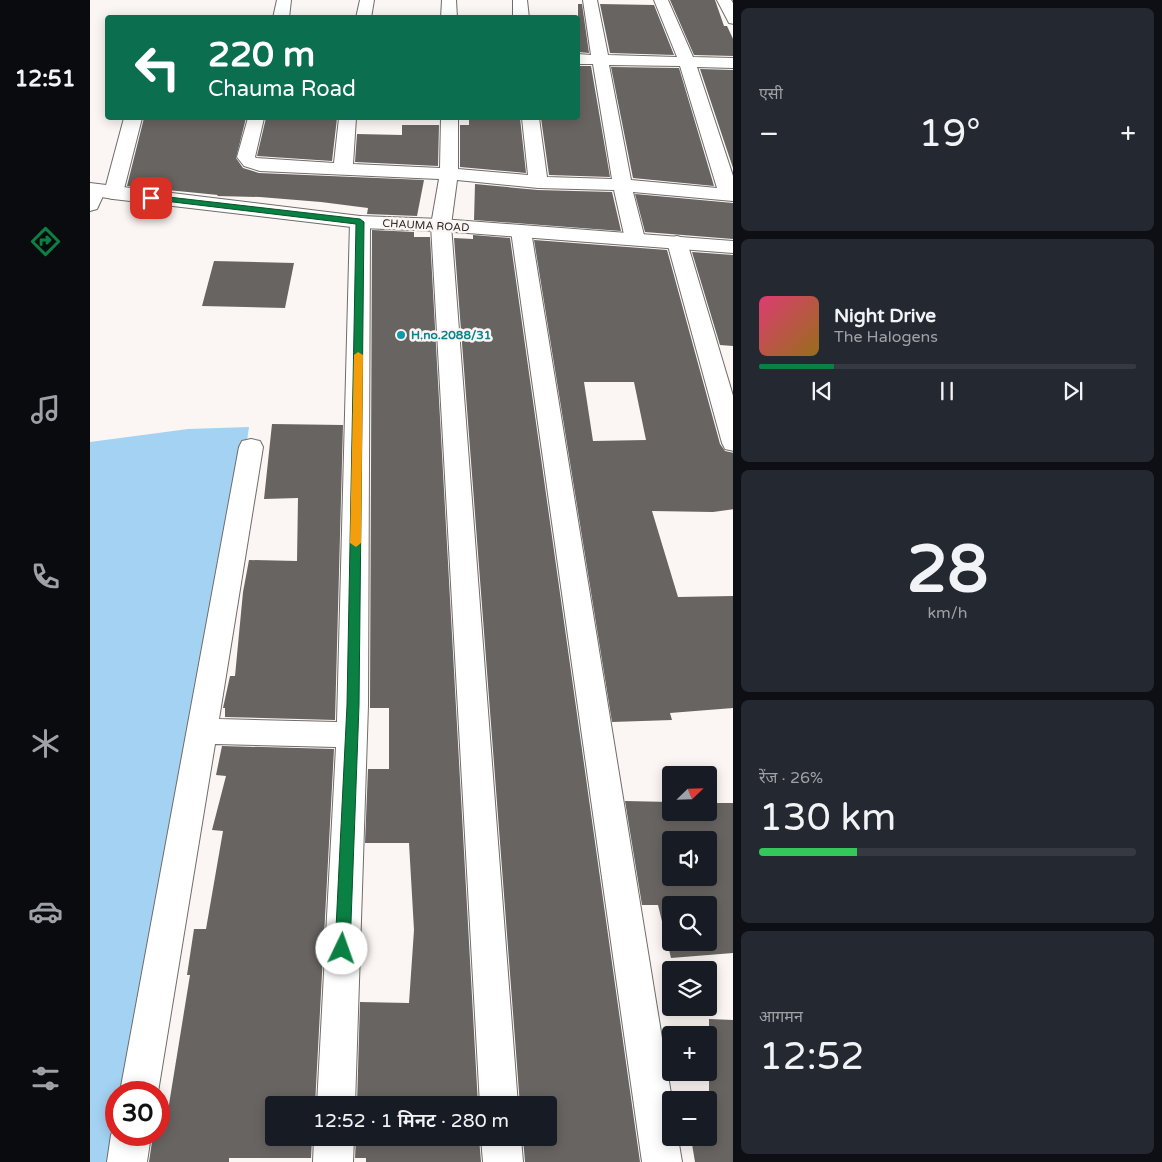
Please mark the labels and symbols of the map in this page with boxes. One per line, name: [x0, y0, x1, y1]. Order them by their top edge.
pin: [130, 177, 172, 219]
street label: CHAUMA ROAD: [382, 217, 470, 234]
place label: H.no.2088/31: [411, 328, 491, 342]
marker: H.no.2088/31: [395, 329, 407, 341]
north arrow: [662, 766, 718, 821]
position arrow: [315, 922, 367, 974]
speed limit sign: 30: [105, 1081, 170, 1146]

